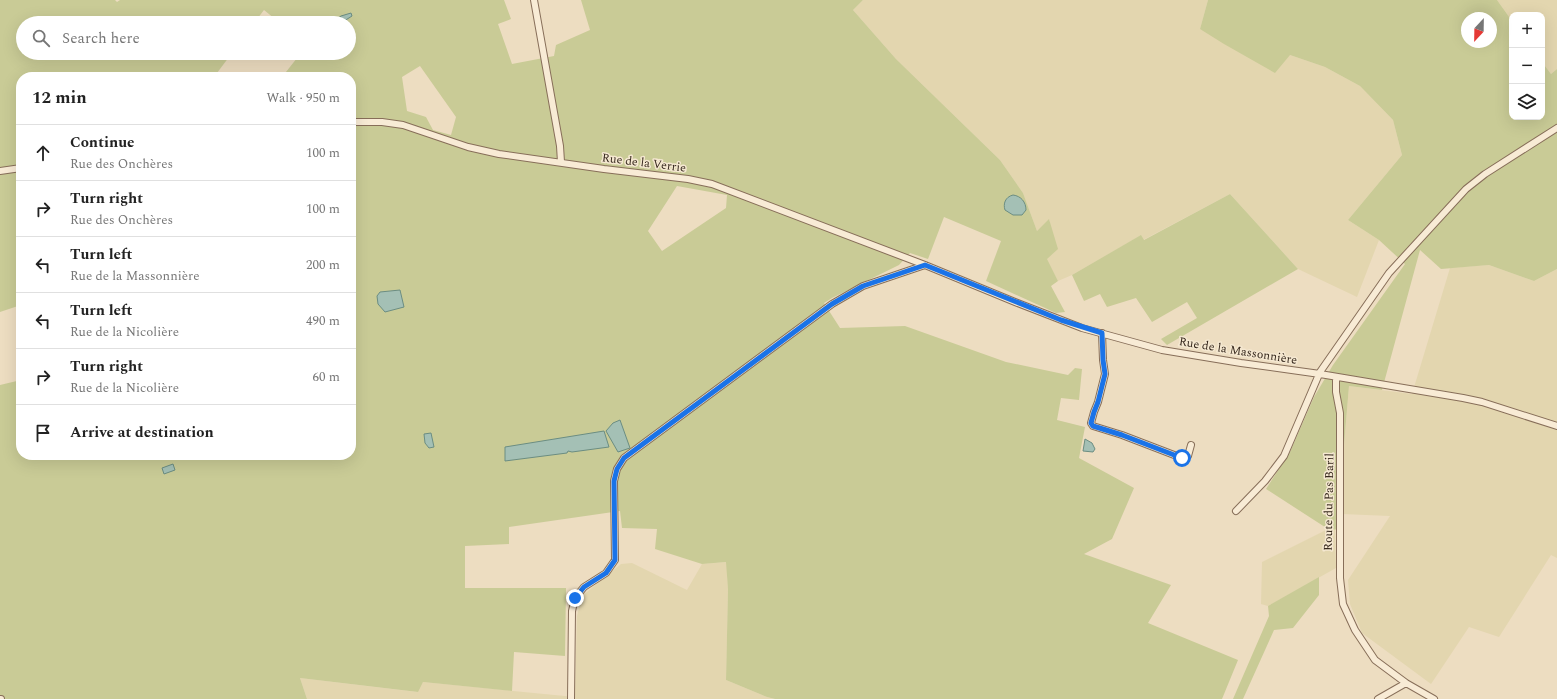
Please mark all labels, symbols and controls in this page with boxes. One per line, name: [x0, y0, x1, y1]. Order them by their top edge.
north arrow: [1461, 12, 1497, 48]
map controls: [1509, 12, 1545, 120]
button: +: [1509, 12, 1545, 48]
search box: [16, 16, 356, 60]
icon: search: [30, 27, 52, 49]
text: Search here: [62, 27, 140, 50]
button: −: [1509, 48, 1545, 84]
button: layers: [1509, 84, 1545, 120]
text: 12 min: [32, 85, 87, 111]
text: Walk · 950 m: [266, 88, 340, 108]
text: Continue: [70, 131, 135, 154]
icon: ahead: [32, 142, 54, 164]
text: 100 m: [306, 143, 340, 163]
street label: Rue de la Verrie: [601, 148, 687, 178]
text: Rue des Onchères: [70, 154, 173, 174]
text: Turn right: [70, 187, 143, 210]
icon: right: [32, 198, 54, 220]
text: 100 m: [306, 199, 340, 219]
text: Rue des Onchères: [70, 210, 173, 230]
text: Turn left: [70, 243, 132, 266]
icon: left: [32, 254, 54, 276]
text: 200 m: [306, 255, 340, 275]
text: Rue de la Massonnière: [70, 266, 200, 286]
text: Turn left: [70, 299, 132, 322]
icon: left: [32, 310, 54, 332]
text: 490 m: [306, 311, 340, 331]
text: Rue de la Nicolière: [70, 322, 179, 342]
street label: Rue de la Massonnière: [1177, 332, 1299, 370]
text: Turn right: [70, 355, 143, 378]
icon: right: [32, 366, 54, 388]
text: 60 m: [313, 367, 340, 387]
text: Rue de la Nicolière: [70, 378, 179, 398]
text: Arrive at destination: [70, 421, 214, 444]
icon: arrive: [32, 422, 54, 444]
route start: [1173, 449, 1191, 467]
street label: Route du Pas Baril: [1319, 453, 1339, 551]
route end: [566, 589, 584, 607]

